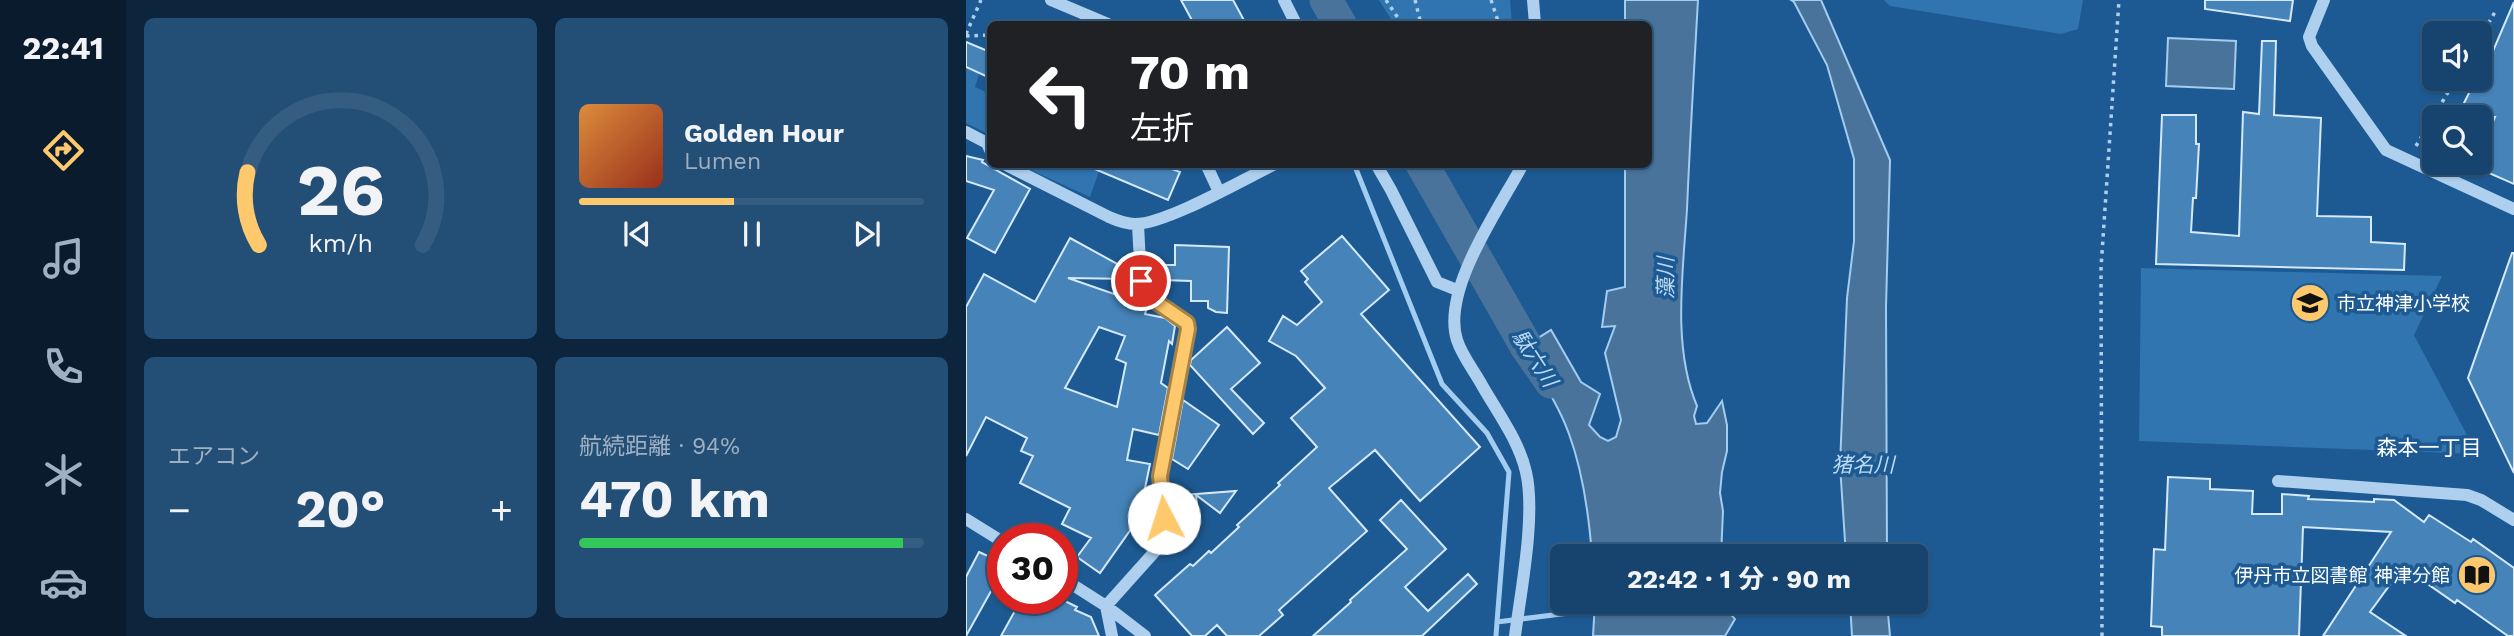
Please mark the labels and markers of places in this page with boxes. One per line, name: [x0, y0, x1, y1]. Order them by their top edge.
pin: [1111, 251, 1171, 311]
school or university icon: 市立神津小学校: [2289, 282, 2331, 324]
place label: 市立神津小学校: [2337, 292, 2470, 315]
library icon: 伊丹市立図書館 神津分館: [2456, 554, 2498, 596]
place label: 伊丹市立図書館 神津分館: [2235, 564, 2450, 587]

